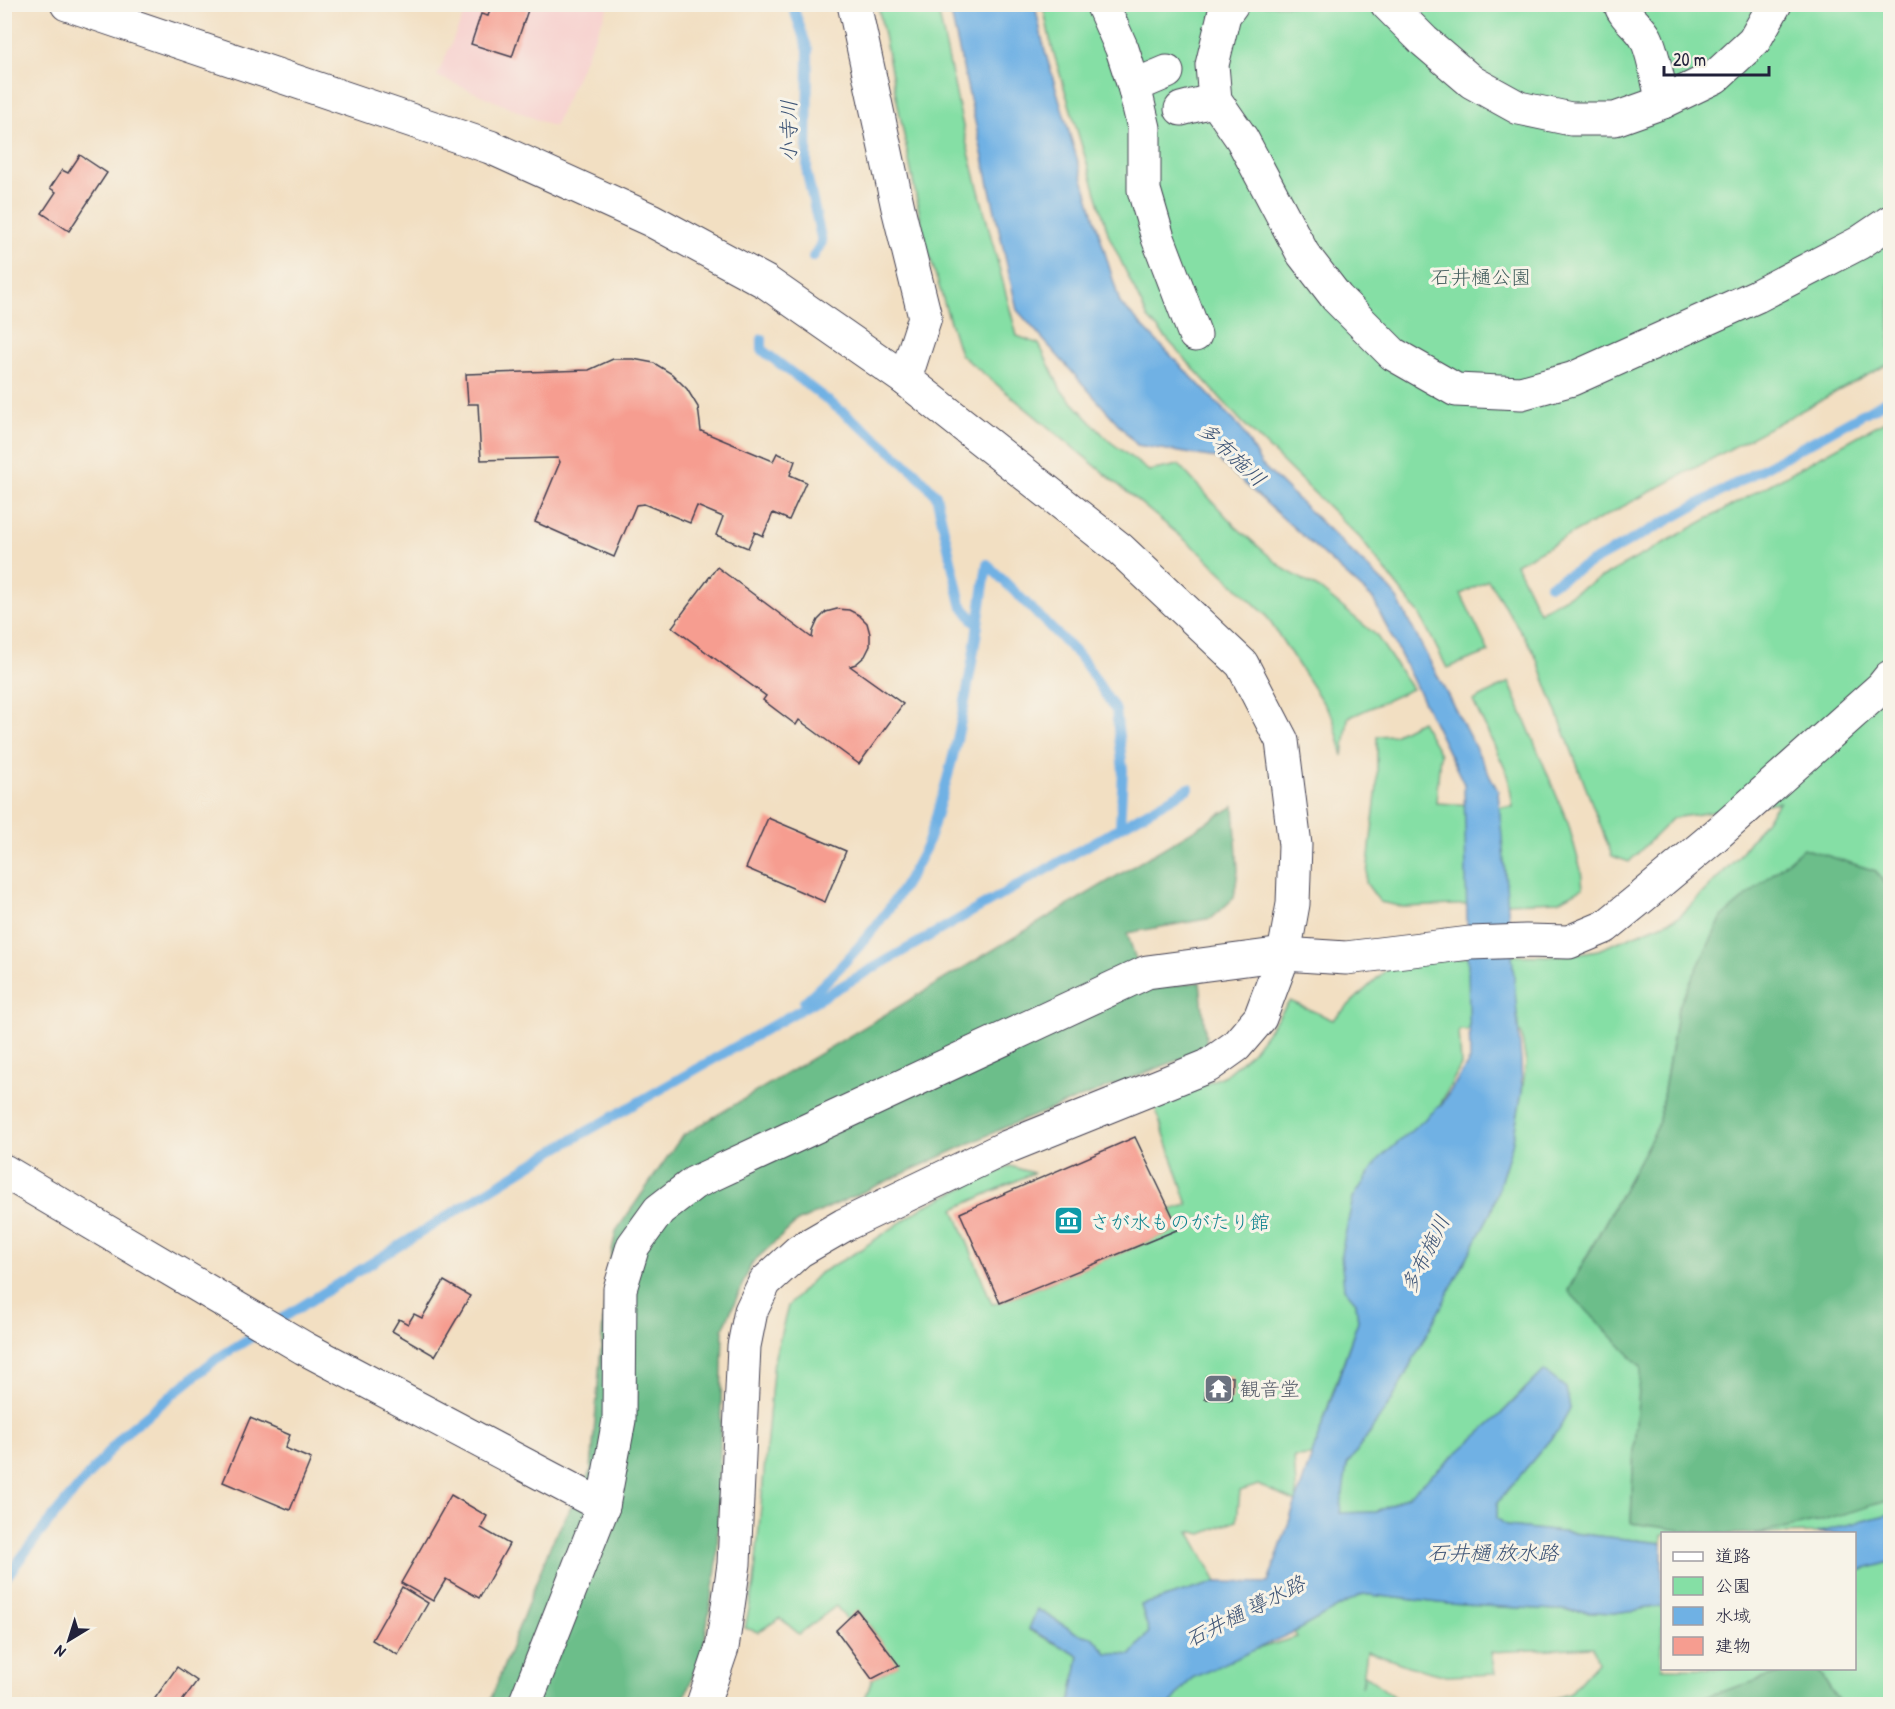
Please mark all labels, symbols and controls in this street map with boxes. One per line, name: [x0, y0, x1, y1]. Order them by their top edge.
scale bar: [1664, 39, 1769, 77]
text: 20 m: [1673, 47, 1706, 72]
water label: 小寺川: [774, 100, 803, 163]
park label: 石井樋公園: [1431, 263, 1531, 290]
water label: 多布施川: [1191, 415, 1273, 493]
museum icon: さが水ものがたり館: [1053, 1205, 1085, 1237]
place label: さが水ものがたり館: [1090, 1208, 1270, 1235]
water label: 多布施川: [1394, 1210, 1456, 1298]
temple icon: 観音堂: [1203, 1372, 1235, 1404]
place label: 観音堂: [1240, 1375, 1300, 1402]
legend: [1661, 1532, 1856, 1670]
water label: 石井樋 放水路: [1428, 1538, 1559, 1567]
text: 道路: [1715, 1543, 1751, 1568]
water label: 石井樋 導水路: [1180, 1568, 1311, 1654]
text: 公園: [1715, 1573, 1751, 1598]
text: 水域: [1715, 1603, 1751, 1628]
north arrow: [39, 1610, 99, 1670]
text: 建物: [1715, 1633, 1751, 1658]
text: N: [49, 1640, 70, 1663]

